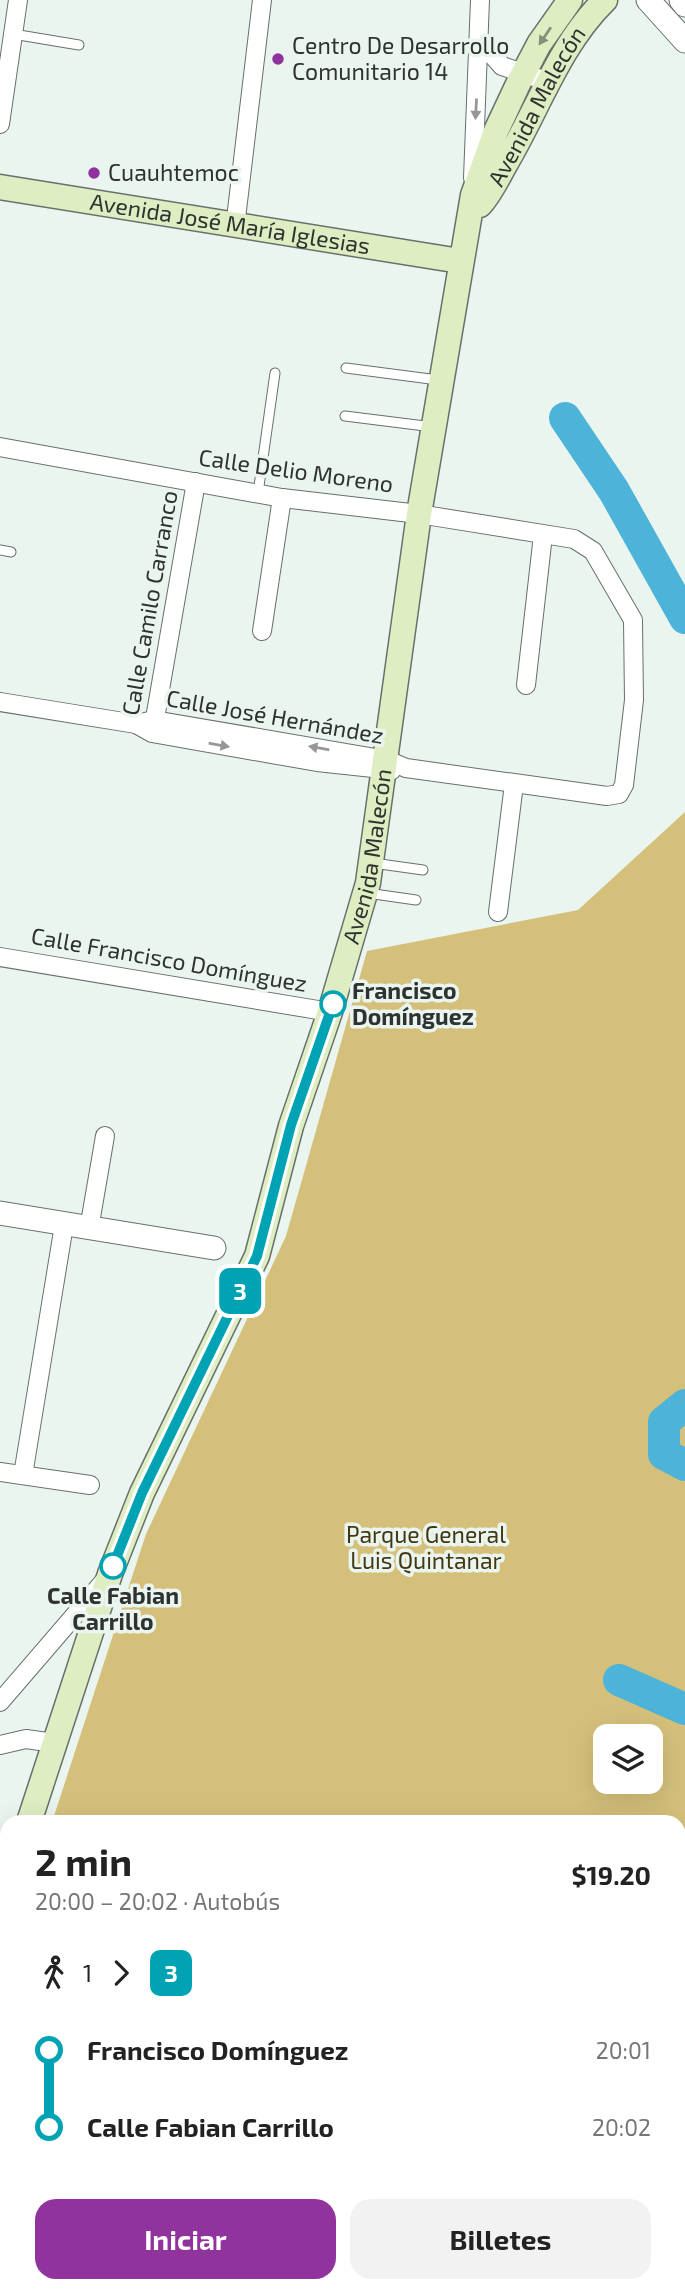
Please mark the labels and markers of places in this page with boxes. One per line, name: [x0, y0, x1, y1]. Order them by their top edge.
place label: Centro De Desarrollo Comunitario 14: [292, 31, 509, 85]
marker: Centro De Desarrollo Comunitario 14: [270, 51, 286, 67]
place label: Cuauhtemoc: [108, 158, 239, 186]
marker: Cuauhtemoc: [86, 165, 102, 181]
place label: Francisco Domínguez: [352, 976, 474, 1030]
marker: Francisco Domínguez: [320, 991, 346, 1017]
marker: Calle Fabian Carrillo: [100, 1553, 126, 1579]
place label: Calle Fabian Carrillo: [47, 1581, 179, 1635]

